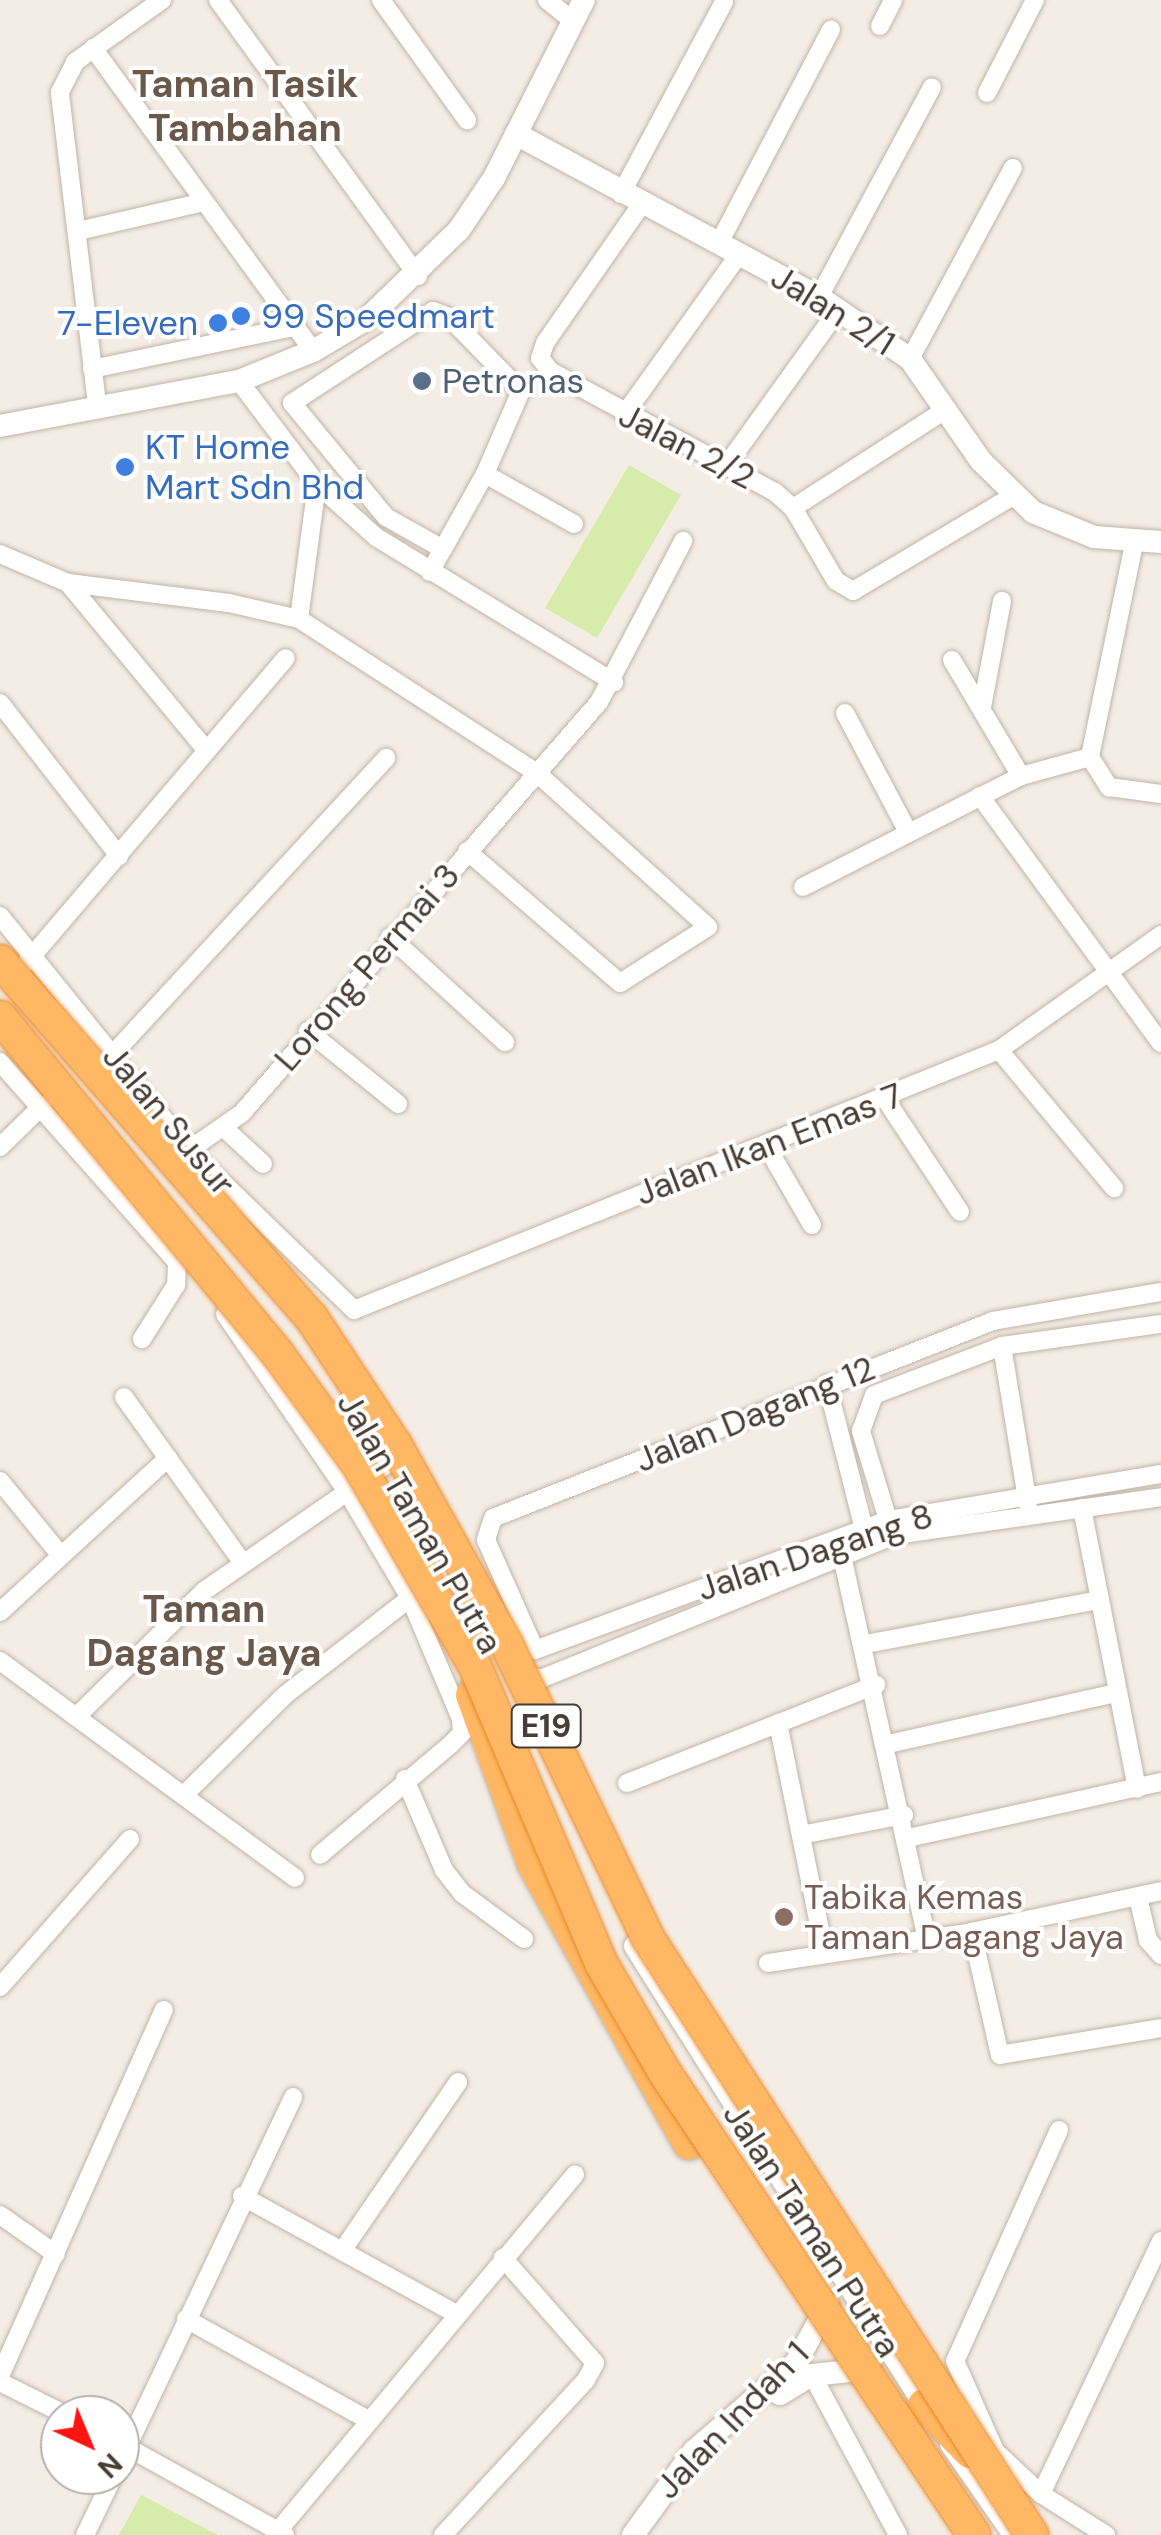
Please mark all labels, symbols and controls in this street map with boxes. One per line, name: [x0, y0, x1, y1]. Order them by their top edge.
district label: Taman Tasik Tambahan: [132, 62, 358, 152]
street label: Jalan 2/1: [764, 256, 902, 364]
place label: 99 Speedmart: [261, 295, 495, 337]
place label: 7-Eleven: [57, 302, 198, 344]
marker: 99 Speedmart: [230, 305, 252, 327]
marker: 7-Eleven: [207, 312, 229, 334]
place label: Petronas: [442, 360, 584, 402]
marker: Petronas: [411, 370, 433, 392]
street label: Jalan 2/2: [612, 394, 762, 498]
place label: KT Home Mart Sdn Bhd: [145, 426, 364, 508]
marker: KT Home Mart Sdn Bhd: [114, 456, 136, 478]
street label: Lorong Permai 3: [265, 855, 469, 1079]
street label: Jalan Susur: [94, 1036, 244, 1204]
street label: Jalan Ikan Emas 7: [630, 1074, 908, 1214]
street label: Jalan Dagang 12: [629, 1347, 881, 1481]
street label: Jalan Taman Putra: [328, 1385, 512, 1661]
street label: Jalan Dagang 8: [692, 1494, 938, 1610]
district label: Taman Dagang Jaya: [87, 1587, 321, 1676]
road number: E19: [508, 1699, 584, 1753]
place label: Tabika Kemas Taman Dagang Jaya: [804, 1876, 1124, 1958]
marker: Tabika Kemas Taman Dagang Jaya: [773, 1906, 795, 1928]
street label: Jalan Taman Putra: [714, 2095, 910, 2365]
street label: Jalan Indah 1: [647, 2333, 817, 2507]
north arrow: [40, 2395, 140, 2495]
text: N: [90, 2445, 130, 2486]

